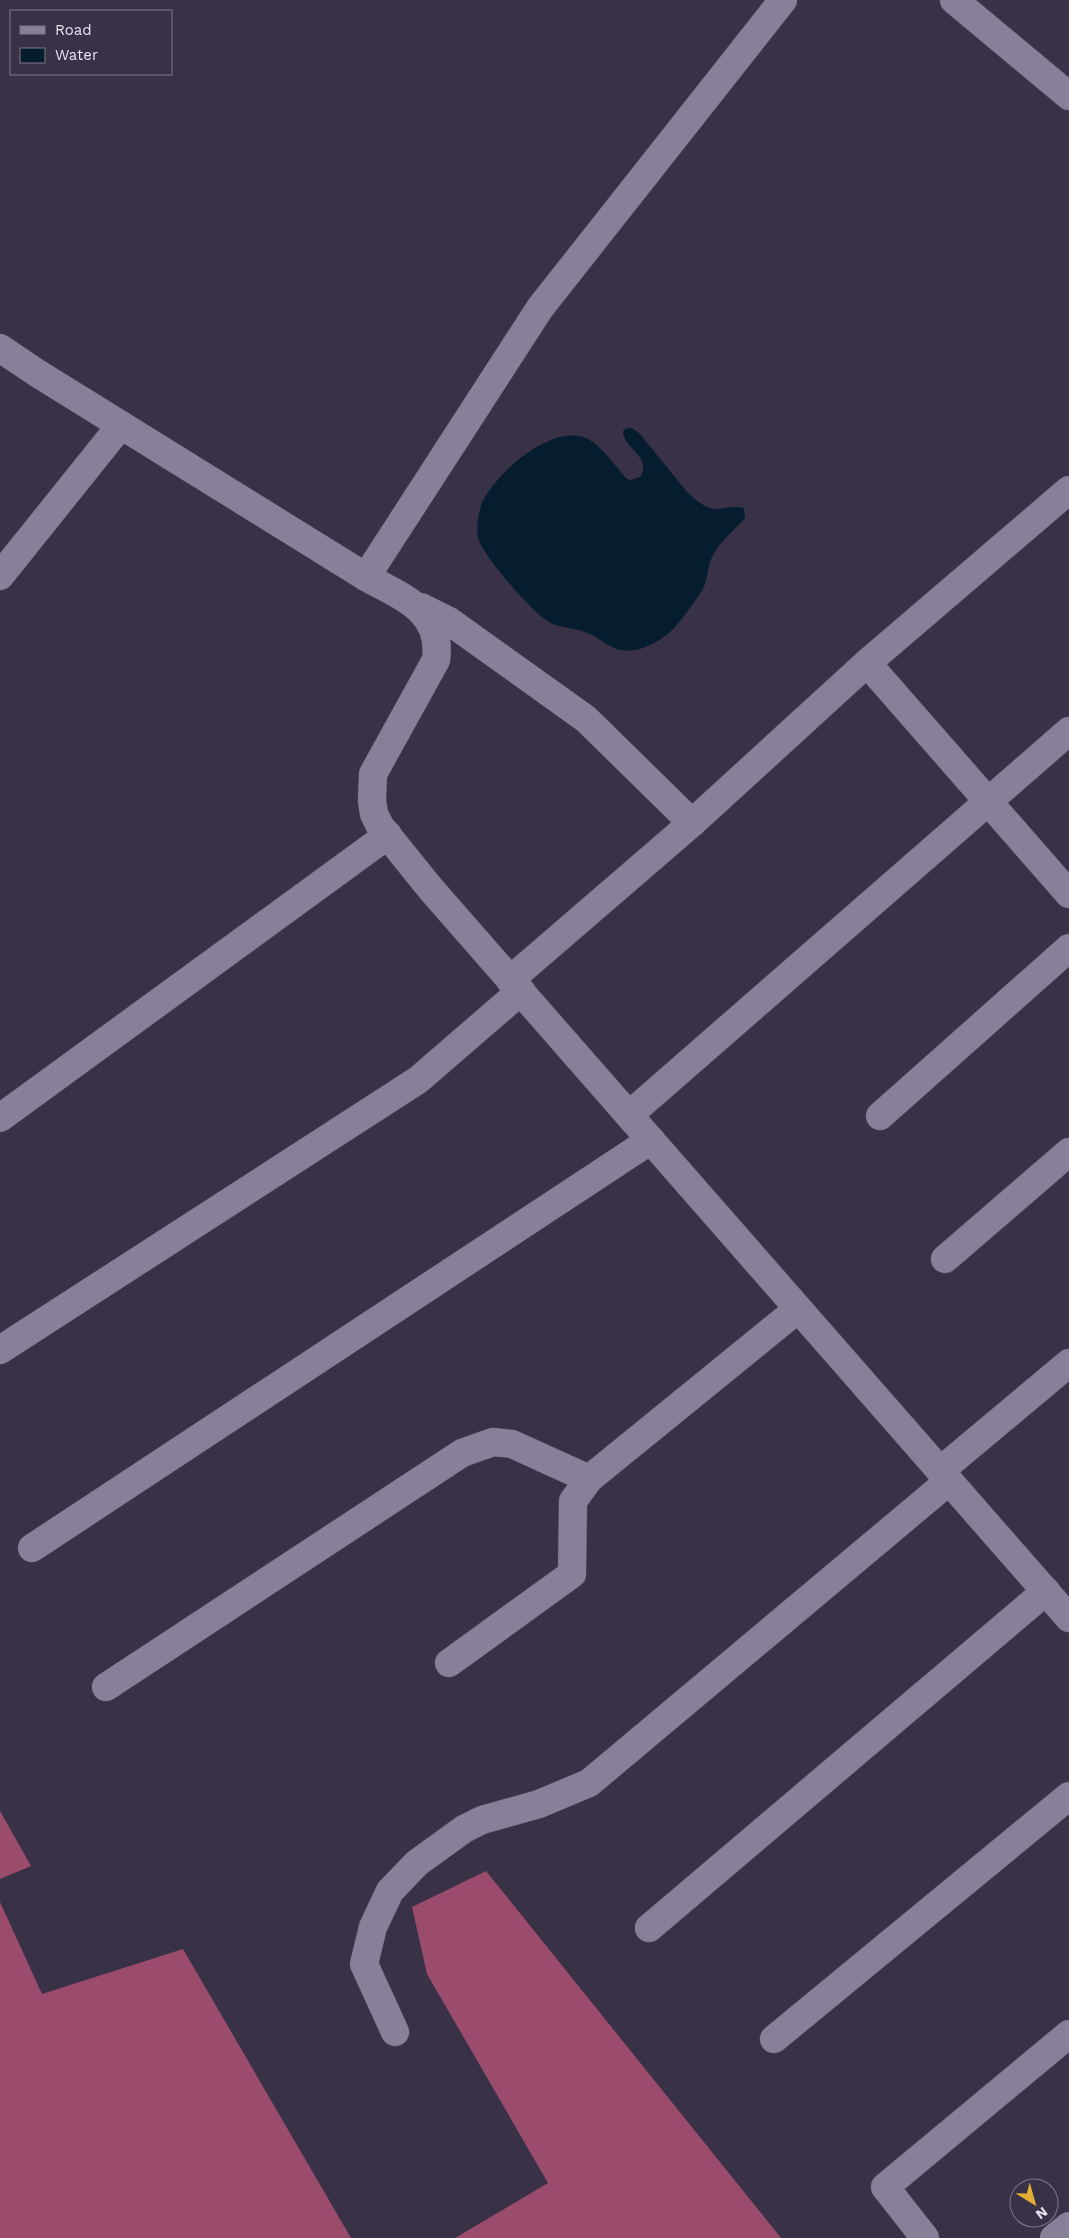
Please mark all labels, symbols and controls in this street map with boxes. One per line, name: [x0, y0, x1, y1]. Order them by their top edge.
legend: [10, 10, 172, 75]
text: Road: [55, 21, 92, 39]
text: Water: [55, 46, 98, 64]
north arrow: [1009, 2178, 1059, 2228]
text: N: [1033, 2204, 1051, 2223]

